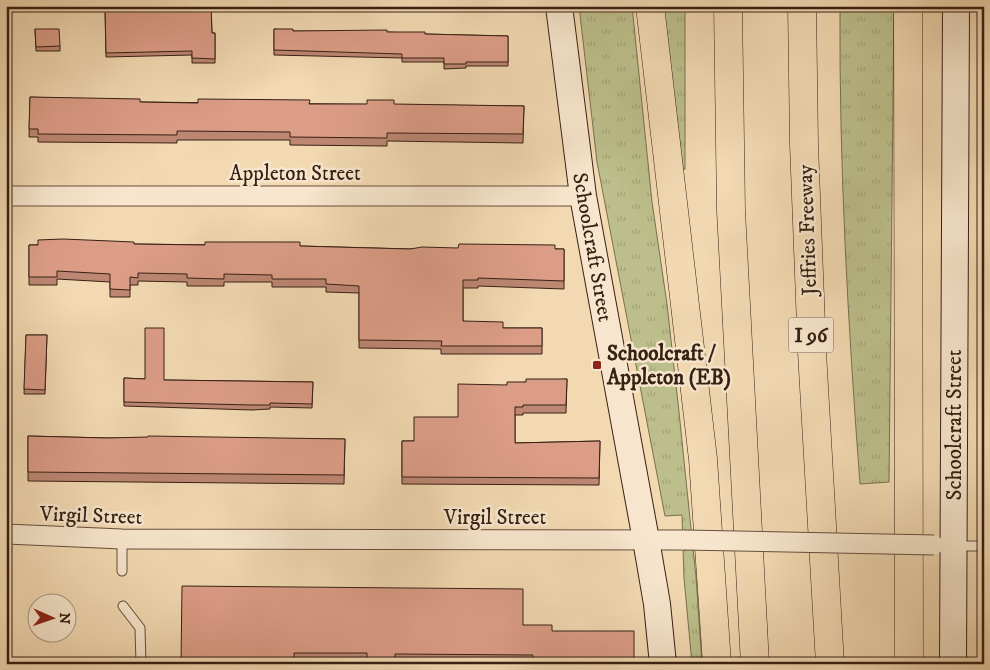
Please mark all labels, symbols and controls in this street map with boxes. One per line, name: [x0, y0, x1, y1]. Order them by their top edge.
street label: Appleton Street: [229, 161, 361, 187]
street label: Jeffries Freeway: [793, 163, 823, 298]
street label: Schoolcraft Street: [566, 171, 618, 324]
road number: I 96: [788, 318, 834, 352]
place label: Schoolcraft / Appleton (EB): [606, 341, 731, 391]
street label: Schoolcraft Street: [942, 349, 968, 500]
marker: Schoolcraft / Appleton (EB): [591, 359, 603, 371]
street label: Virgil Street: [38, 501, 143, 531]
street label: Virgil Street: [443, 505, 547, 531]
north arrow: [28, 592, 78, 642]
text: N: [55, 612, 73, 625]

